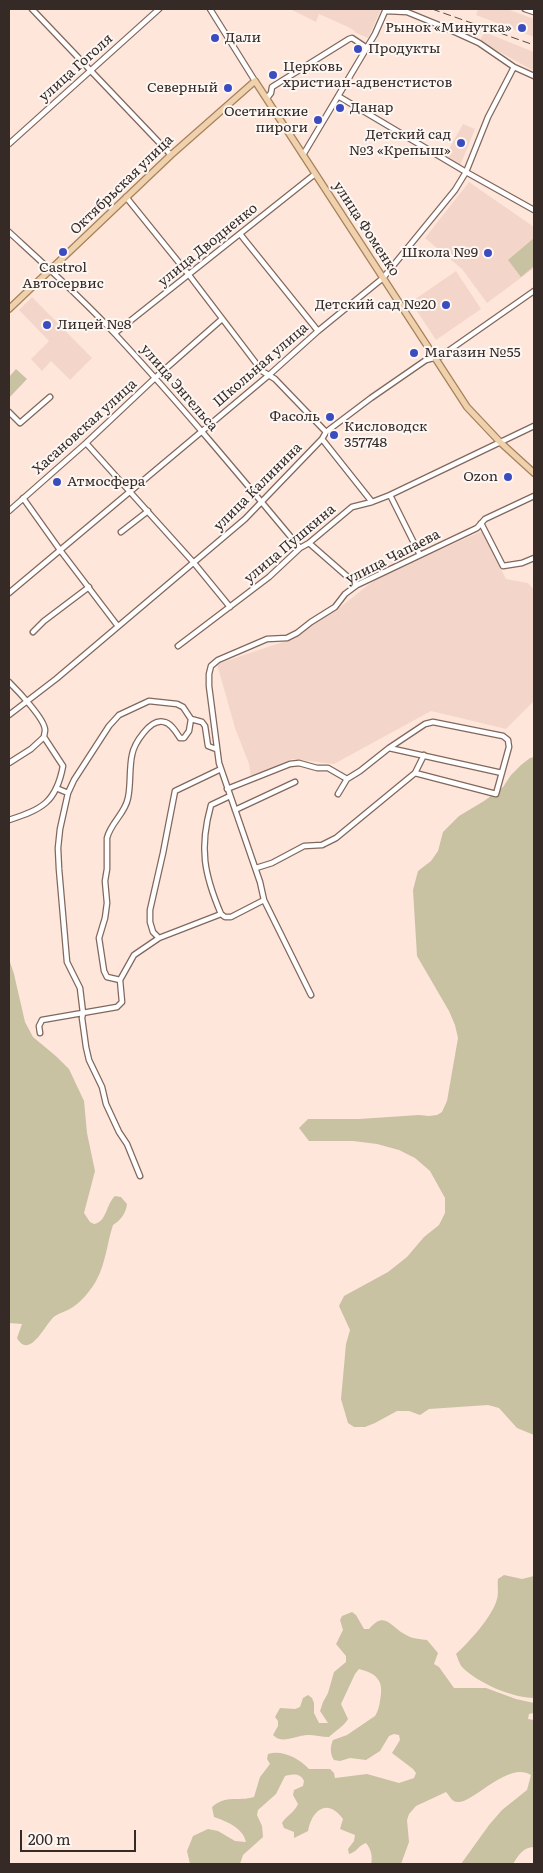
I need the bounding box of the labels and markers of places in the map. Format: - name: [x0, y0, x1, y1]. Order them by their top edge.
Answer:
- place label: Рынок «Минутка»: [385, 20, 512, 36]
- marker: Рынок «Минутка»: [516, 22, 528, 34]
- place label: Дали: [225, 30, 261, 46]
- marker: Дали: [209, 32, 221, 44]
- place label: Продукты: [368, 41, 441, 57]
- marker: Продукты: [352, 43, 364, 55]
- place label: Церковь христиан-адвенстистов: [283, 59, 452, 92]
- marker: Церковь христиан-адвенстистов: [267, 69, 279, 81]
- place label: Северный: [147, 80, 218, 96]
- marker: Северный: [222, 82, 234, 94]
- place label: Данар: [350, 100, 393, 116]
- marker: Данар: [334, 102, 346, 114]
- place label: Осетинские пироги: [224, 104, 308, 136]
- marker: Осетинские пироги: [312, 114, 324, 126]
- place label: Детский сад №3 «Крепыш»: [349, 127, 451, 160]
- marker: Детский сад №3 «Крепыш»: [455, 137, 467, 149]
- place label: Школа №9: [402, 245, 478, 261]
- marker: Castrol Автосервис: [57, 246, 69, 258]
- marker: Школа №9: [482, 247, 494, 259]
- place label: Castrol Автосервис: [22, 260, 104, 292]
- place label: Детский сад №20: [315, 297, 436, 313]
- marker: Детский сад №20: [440, 299, 452, 311]
- place label: Лицей №8: [57, 317, 132, 333]
- marker: Лицей №8: [41, 319, 53, 331]
- place label: Магазин №55: [424, 345, 521, 361]
- marker: Магазин №55: [408, 347, 420, 359]
- place label: Фасоль: [270, 409, 320, 425]
- marker: Фасоль: [324, 411, 336, 423]
- place label: Кисловодск 357748: [344, 419, 427, 452]
- marker: Кисловодск 357748: [328, 429, 340, 441]
- place label: Ozon: [463, 469, 498, 485]
- marker: Ozon: [502, 471, 514, 483]
- place label: Атмосфера: [67, 474, 145, 490]
- marker: Атмосфера: [51, 476, 63, 488]

